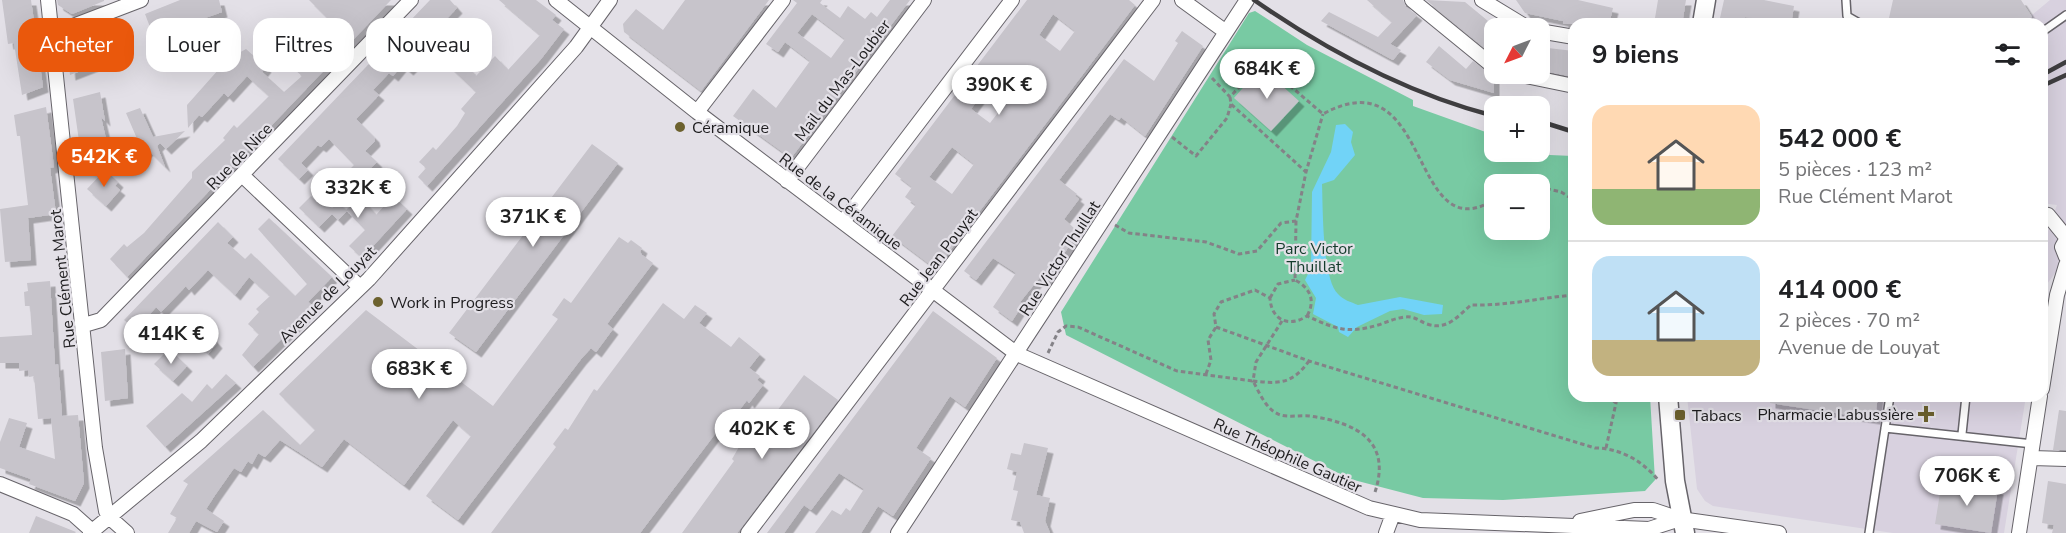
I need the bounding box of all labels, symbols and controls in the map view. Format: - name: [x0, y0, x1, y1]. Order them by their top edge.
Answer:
- street label: Mail du Mas-Loubier: [790, 15, 896, 146]
- chip: Acheter: [18, 18, 134, 72]
- chip: Louer: [146, 18, 241, 72]
- chip: Filtres: [253, 18, 354, 72]
- chip: Nouveau: [366, 18, 492, 72]
- north arrow: [1484, 18, 1550, 84]
- map controls: [1484, 18, 1550, 240]
- text: 9 biens: [1592, 37, 1679, 72]
- icon: filters: [1991, 38, 2024, 71]
- pin: 684K €: [1218, 49, 1316, 100]
- text: 684K €: [1234, 55, 1300, 82]
- pin: 390K €: [950, 65, 1048, 116]
- text: 390K €: [966, 71, 1032, 98]
- button: +: [1484, 96, 1550, 162]
- place label: Céramique: [692, 117, 769, 139]
- street label: Rue de Nice: [202, 118, 277, 195]
- marker: Céramique: [673, 120, 687, 134]
- text: 542 000 €: [1778, 121, 1901, 156]
- icon: home: [1640, 129, 1712, 201]
- pin: 542K €: [55, 137, 153, 188]
- text: 542K €: [71, 143, 137, 170]
- street label: Rue de la Céramique: [774, 148, 906, 255]
- text: 5 pièces · 123 m²: [1778, 156, 1932, 183]
- pin: 332K €: [309, 168, 407, 219]
- text: 332K €: [325, 174, 391, 201]
- button: −: [1484, 174, 1550, 240]
- text: Rue Clément Marot: [1778, 183, 1952, 210]
- street label: Rue Victor Thuillat: [1014, 196, 1106, 321]
- pin: 371K €: [484, 197, 582, 248]
- text: 371K €: [500, 203, 566, 230]
- street label: Rue Jean Pouyat: [895, 204, 983, 311]
- street label: Rue Clément Marot: [45, 208, 81, 349]
- park label: Parc Victor Thuillat: [1275, 238, 1353, 278]
- street label: Avenue de Louyat: [274, 241, 381, 348]
- text: 414 000 €: [1778, 272, 1901, 307]
- icon: home: [1640, 280, 1712, 352]
- place label: Work in Progress: [390, 292, 514, 314]
- marker: Work in Progress: [371, 295, 385, 309]
- text: 2 pièces · 70 m²: [1778, 307, 1920, 334]
- pin: 414K €: [122, 314, 220, 365]
- text: 414K €: [138, 320, 204, 347]
- text: Avenue de Louyat: [1778, 334, 1939, 361]
- pin: 683K €: [370, 349, 468, 400]
- text: 683K €: [386, 355, 452, 382]
- place label: Pharmacie Labussière: [1757, 404, 1914, 426]
- place label: Tabacs: [1692, 405, 1742, 427]
- marker: Pharmacie Labussière: [1919, 407, 1933, 421]
- marker: Tabacs: [1673, 408, 1687, 422]
- pin: 402K €: [713, 409, 811, 460]
- street label: Rue Théophile Gautier: [1210, 413, 1366, 499]
- text: 402K €: [729, 415, 795, 442]
- pin: 706K €: [1918, 456, 2016, 507]
- text: 706K €: [1934, 462, 2000, 489]

